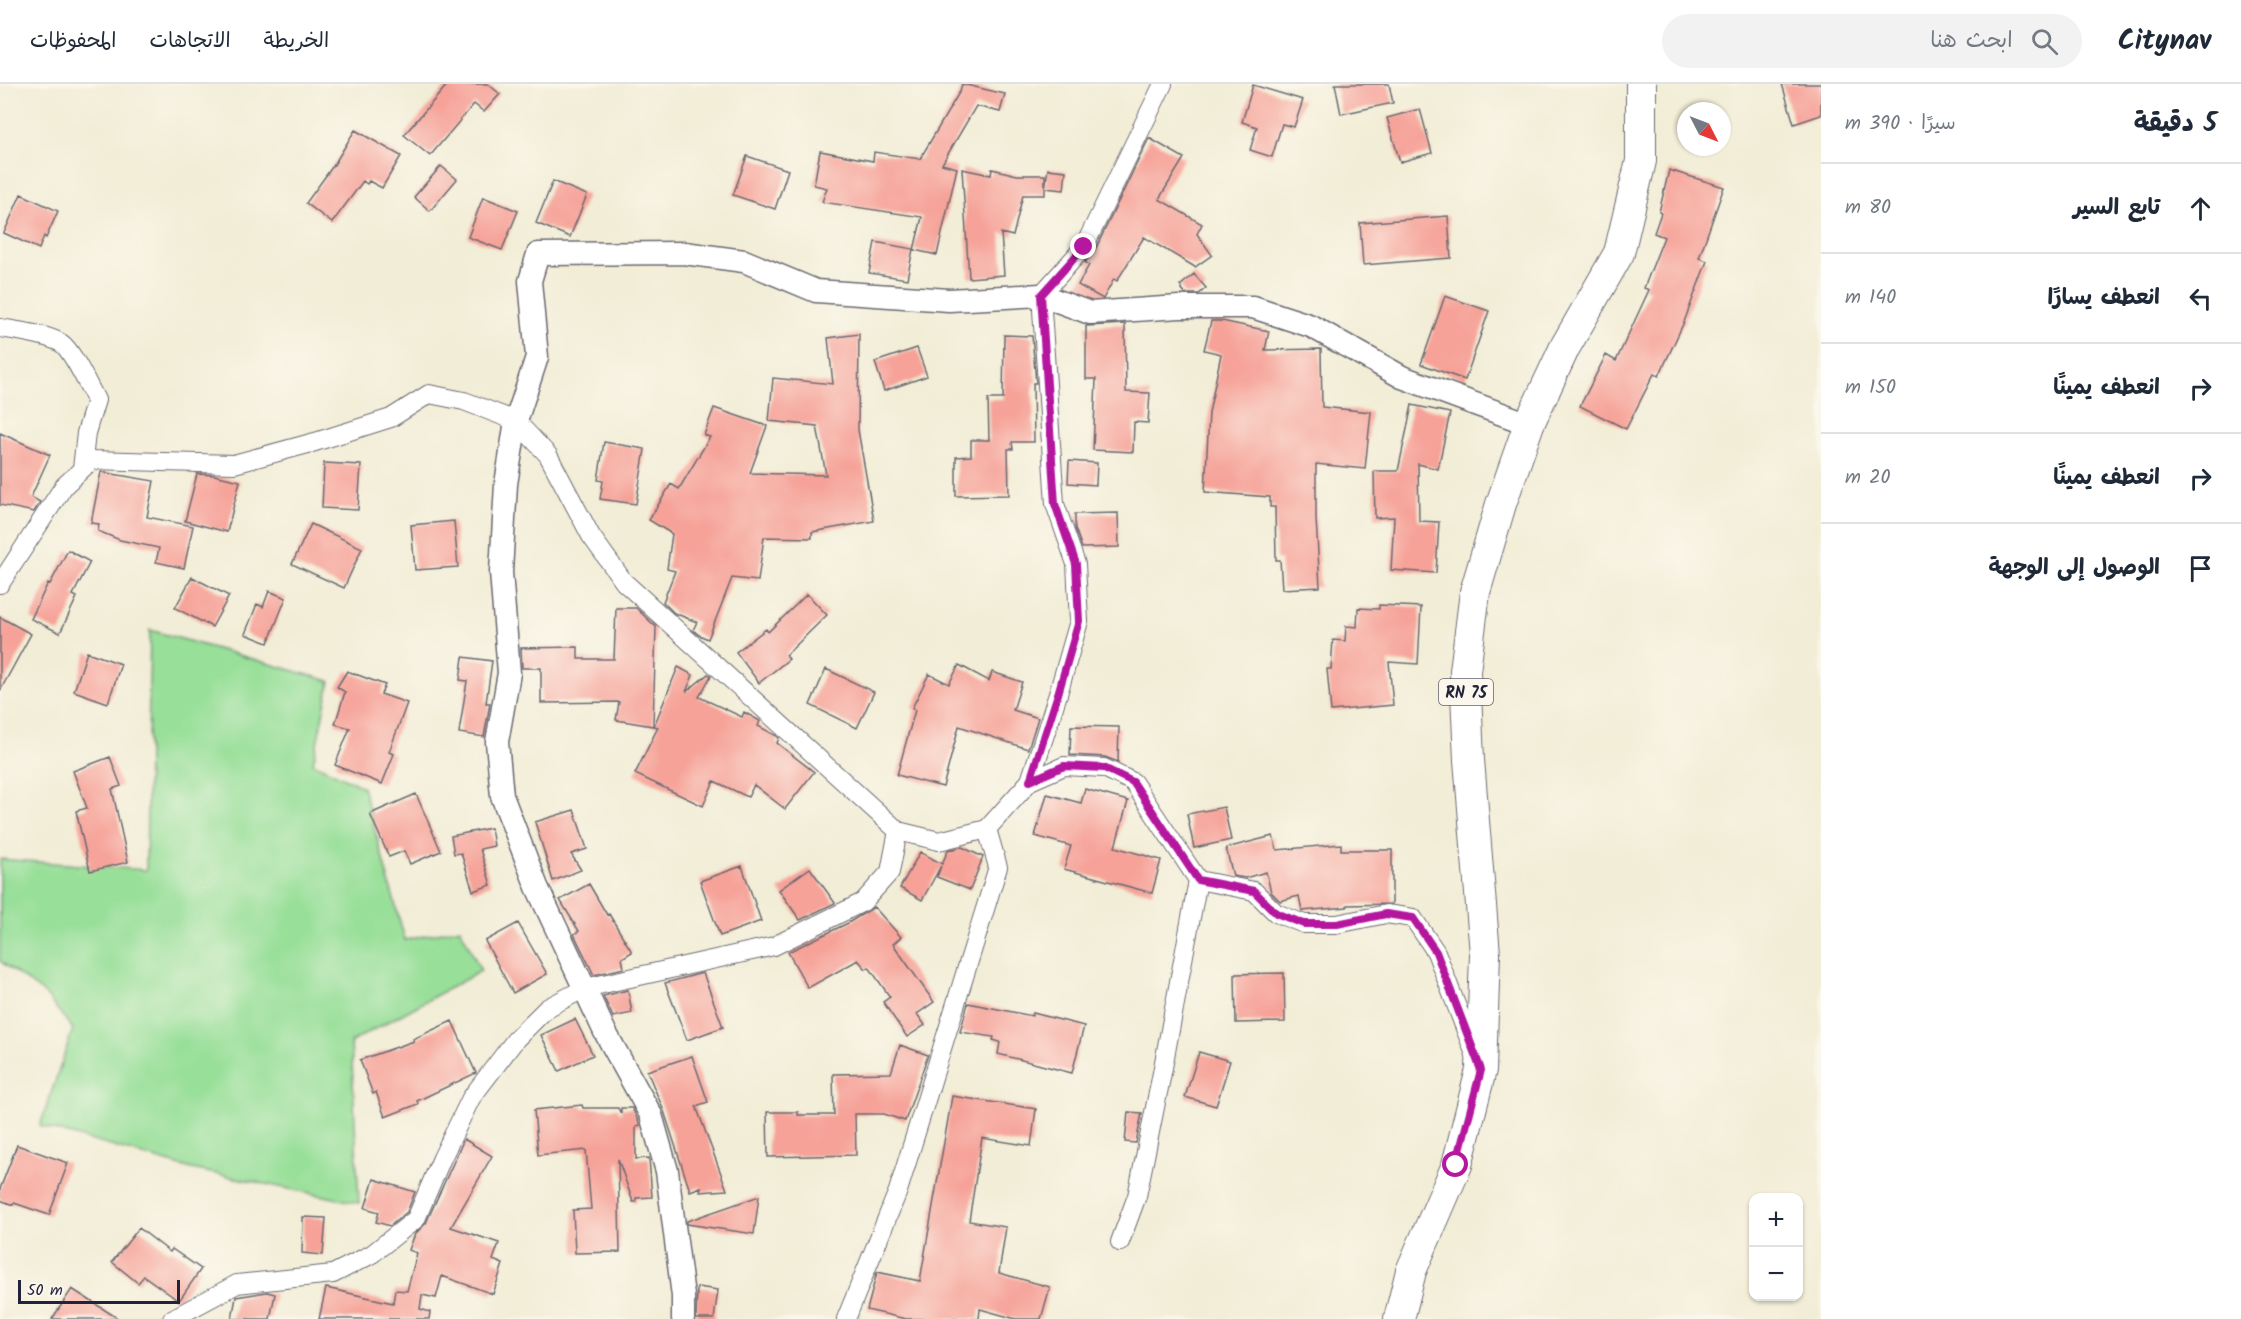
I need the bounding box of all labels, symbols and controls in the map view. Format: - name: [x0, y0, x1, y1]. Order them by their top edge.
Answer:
- search box: [1662, 14, 2082, 68]
- text: Citynav: [2118, 19, 2211, 64]
- text: ابحث هنا: [1930, 24, 2013, 59]
- text: المحفوظات: [30, 25, 116, 58]
- text: الاتجاهات: [149, 25, 231, 58]
- text: الخريطة: [264, 25, 329, 58]
- icon: search: [2028, 25, 2061, 58]
- north arrow: [1677, 102, 1731, 156]
- text: 5 دقيقة: [2134, 103, 2217, 145]
- text: سيرًا · 390 m: [1845, 108, 1956, 140]
- text: تابع السير: [2073, 191, 2160, 226]
- text: 80 m: [1845, 192, 1891, 224]
- icon: ahead: [2184, 192, 2217, 225]
- route end: [1070, 233, 1096, 259]
- text: انعطف يسارًا: [2048, 281, 2160, 316]
- text: 140 m: [1845, 282, 1896, 314]
- icon: left: [2184, 282, 2217, 315]
- text: انعطف يمينًا: [2053, 371, 2160, 406]
- text: 150 m: [1845, 372, 1896, 404]
- icon: right: [2184, 372, 2217, 405]
- text: انعطف يمينًا: [2053, 461, 2160, 496]
- text: 20 m: [1845, 462, 1891, 494]
- icon: right: [2184, 462, 2217, 495]
- text: الوصول إلى الوجهة: [1988, 551, 2160, 586]
- icon: arrive: [2184, 552, 2217, 585]
- road number: RN 75: [1439, 679, 1493, 705]
- route start: [1442, 1151, 1468, 1177]
- map controls: [1749, 1193, 1803, 1301]
- button: +: [1749, 1193, 1803, 1247]
- button: −: [1749, 1247, 1803, 1301]
- scale bar: [18, 1277, 180, 1304]
- text: 50 m: [27, 1278, 63, 1303]

